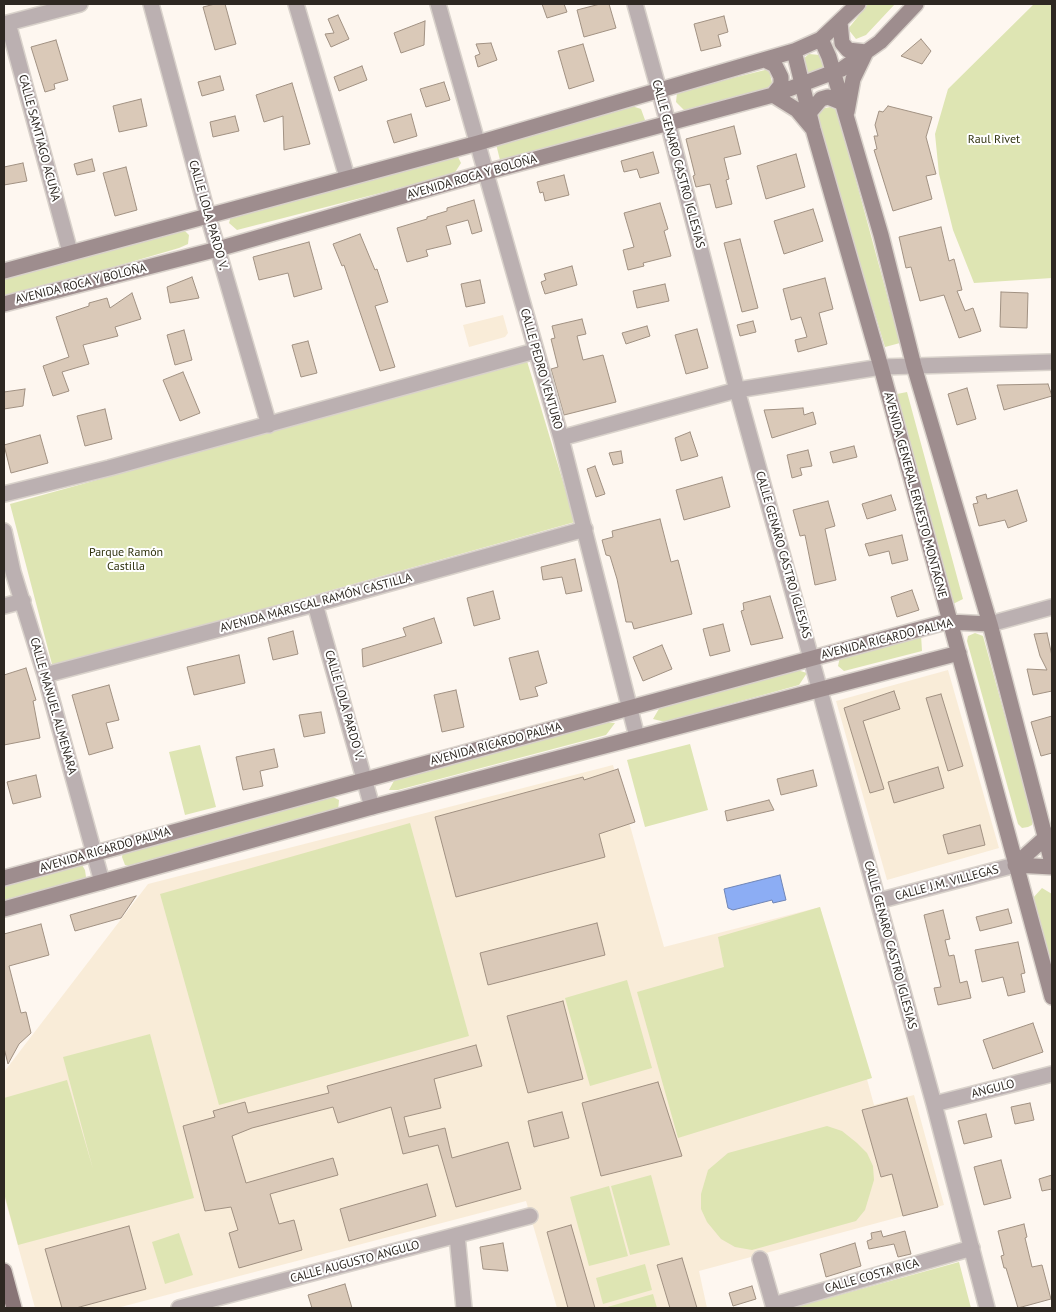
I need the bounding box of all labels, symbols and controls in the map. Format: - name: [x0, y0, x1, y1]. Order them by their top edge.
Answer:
- street label: CALLE SAMTIAGO ACUÑA: [15, 73, 63, 203]
- street label: CALLE GENARO CASTRO IGLESIAS: [649, 78, 707, 250]
- park label: Raul Rivet: [968, 133, 1020, 147]
- street label: AVENIDA ROCA Y BOLOÑA: [405, 152, 539, 202]
- street label: CALLE LOLA PARDO V.: [185, 159, 231, 271]
- street label: AVENIDA ROCA Y BOLOÑA: [14, 261, 148, 307]
- street label: CALLE PEDRO VENTURO: [517, 307, 565, 431]
- street label: AVENIDA GENERAL ERNESTO MONTAGNE: [881, 390, 949, 600]
- street label: CALLE GENARO CASTRO IGLESIAS: [752, 469, 814, 641]
- park label: Parque Ramón Castilla: [89, 546, 163, 574]
- street label: AVENIDA MARISCAL RAMÓN CASTILLA: [219, 570, 413, 636]
- street label: AVENIDA RICARDO PALMA: [820, 616, 954, 662]
- street label: CALLE MANUEL ALMENARA: [27, 636, 79, 776]
- street label: CALLE LOLA PARDO V.: [321, 649, 367, 761]
- street label: AVENIDA RICARDO PALMA: [429, 720, 563, 768]
- street label: AVENIDA RICARDO PALMA: [38, 824, 172, 876]
- street label: CALLE GENARO CASTRO IGLESIAS: [861, 859, 919, 1031]
- street label: CALLE J.M. VILLEGAS: [894, 862, 1000, 904]
- street label: ANGULO: [970, 1077, 1016, 1101]
- street label: CALLE AUGUSTO ANGULO: [289, 1238, 421, 1286]
- street label: CALLE COSTA RICA: [823, 1256, 921, 1296]

